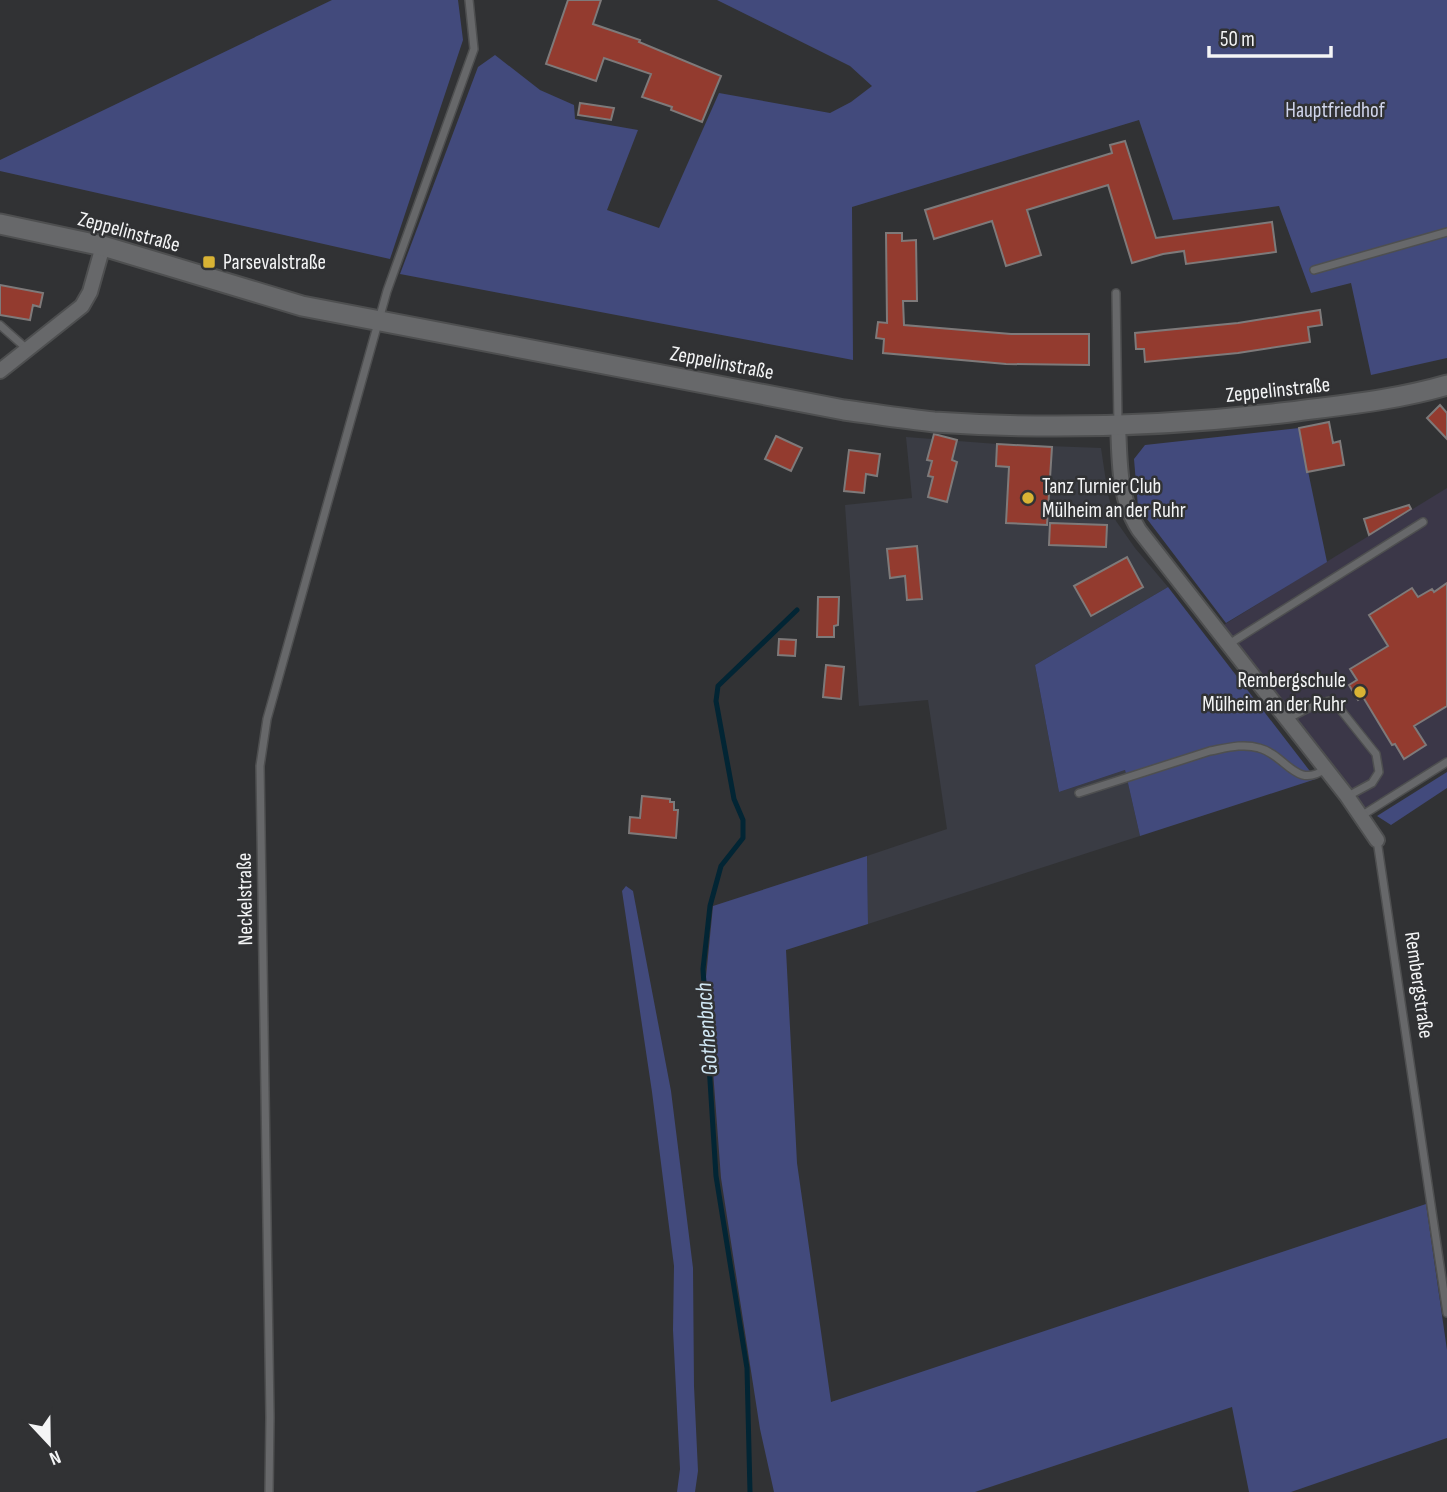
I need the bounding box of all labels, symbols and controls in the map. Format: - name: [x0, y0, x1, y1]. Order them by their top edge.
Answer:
- scale bar: [1209, 14, 1332, 58]
- text: 50 m: [1220, 27, 1255, 52]
- park label: Hauptfriedhof: [1285, 98, 1386, 123]
- street label: Zeppelinstraße: [75, 206, 183, 258]
- place label: Parsevalstraße: [223, 250, 326, 275]
- marker: Parsevalstraße: [201, 254, 217, 270]
- street label: Zeppelinstraße: [668, 341, 776, 385]
- street label: Zeppelinstraße: [1225, 372, 1331, 408]
- place label: Tanz Turnier Club Mülheim an der Ruhr: [1042, 474, 1186, 523]
- marker: Tanz Turnier Club Mülheim an der Ruhr: [1020, 490, 1036, 506]
- place label: Rembergschule Mülheim an der Ruhr: [1202, 668, 1346, 717]
- marker: Rembergschule Mülheim an der Ruhr: [1352, 684, 1368, 700]
- street label: Neckelstraße: [232, 852, 258, 946]
- street label: Rembergstraße: [1399, 930, 1439, 1040]
- water label: Gothenbach: [690, 981, 724, 1076]
- north arrow: [14, 1408, 84, 1478]
- text: N: [46, 1445, 64, 1470]

